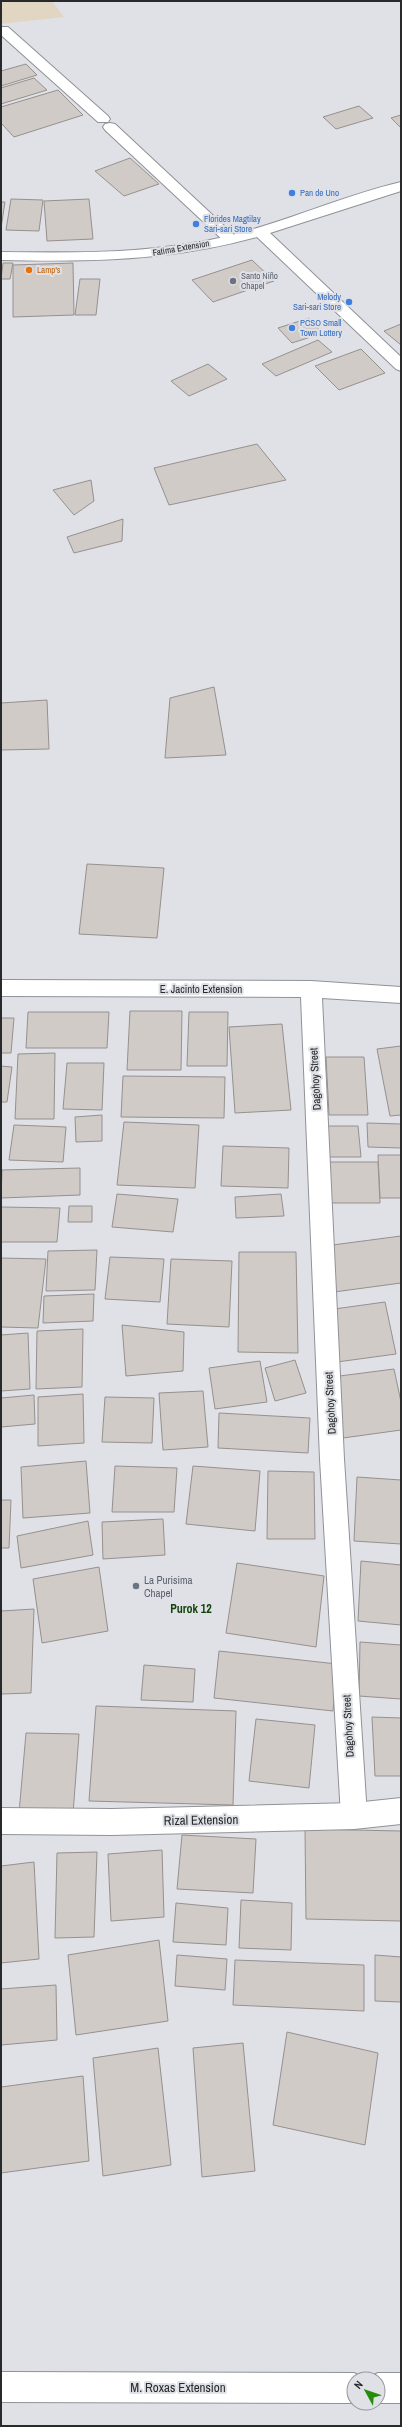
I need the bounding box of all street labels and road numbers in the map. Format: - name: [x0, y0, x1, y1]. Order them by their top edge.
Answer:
- street label: Fatima Extension: [152, 237, 210, 259]
- street label: E. Jacinto Extension: [160, 982, 242, 996]
- street label: Dagohoy Street: [306, 1047, 324, 1111]
- street label: Dagohoy Street: [321, 1371, 339, 1435]
- street label: Dagohoy Street: [339, 1694, 357, 1758]
- street label: Rizal Extension: [164, 1811, 239, 1829]
- street label: M. Roxas Extension: [130, 2379, 226, 2396]

